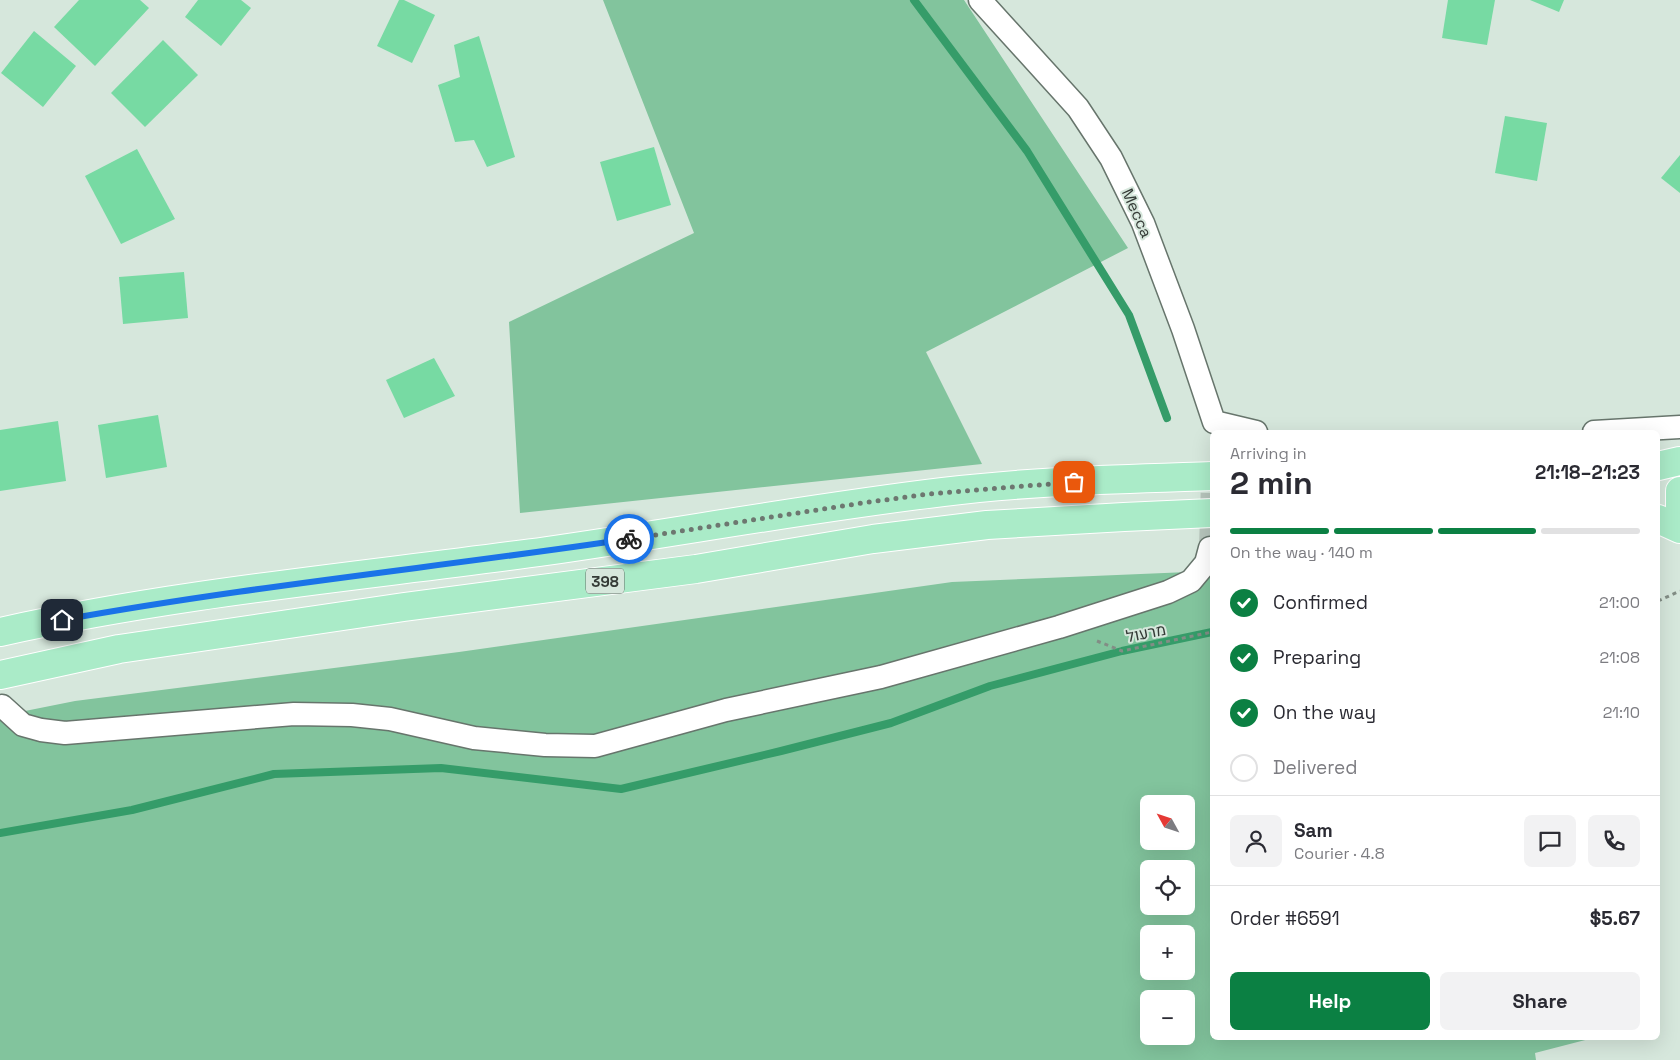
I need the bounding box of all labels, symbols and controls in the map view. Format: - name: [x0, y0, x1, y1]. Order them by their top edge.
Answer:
- street label: Mecca: [1117, 185, 1157, 241]
- text: Arriving in: [1230, 443, 1307, 464]
- text: 21:18–21:23: [1535, 460, 1640, 485]
- pin: [1053, 461, 1095, 503]
- text: 2 min: [1230, 463, 1313, 503]
- icon: bag: [1060, 468, 1088, 496]
- courier: [604, 514, 654, 564]
- icon: bike: [615, 525, 643, 553]
- text: On the way · 140 m: [1230, 542, 1373, 563]
- road number: 398: [586, 568, 624, 594]
- icon: check: [1230, 589, 1258, 617]
- text: Confirmed: [1273, 590, 1368, 615]
- text: 21:00: [1599, 592, 1640, 613]
- pin: [41, 599, 83, 641]
- icon: home: [48, 606, 76, 634]
- street label: מרעול: [1124, 619, 1168, 647]
- icon: check: [1230, 644, 1258, 672]
- text: Preparing: [1273, 645, 1361, 670]
- text: 21:08: [1599, 647, 1640, 668]
- icon: check: [1230, 699, 1258, 727]
- text: On the way: [1273, 700, 1376, 725]
- text: 21:10: [1603, 702, 1640, 723]
- text: Delivered: [1273, 755, 1358, 780]
- north arrow: [1140, 795, 1195, 850]
- map controls: [1140, 795, 1195, 1045]
- button: person: [1230, 815, 1282, 867]
- button: chat: [1524, 815, 1576, 867]
- button: phone: [1588, 815, 1640, 867]
- text: Sam: [1294, 818, 1333, 843]
- text: Courier · 4.8: [1294, 843, 1385, 864]
- button: locate: [1140, 860, 1195, 915]
- text: Order #6591: [1230, 906, 1340, 931]
- text: $5.67: [1590, 906, 1640, 931]
- button: +: [1140, 925, 1195, 980]
- button: Help: [1230, 972, 1430, 1030]
- button: Share: [1440, 972, 1640, 1030]
- button: −: [1140, 990, 1195, 1045]

